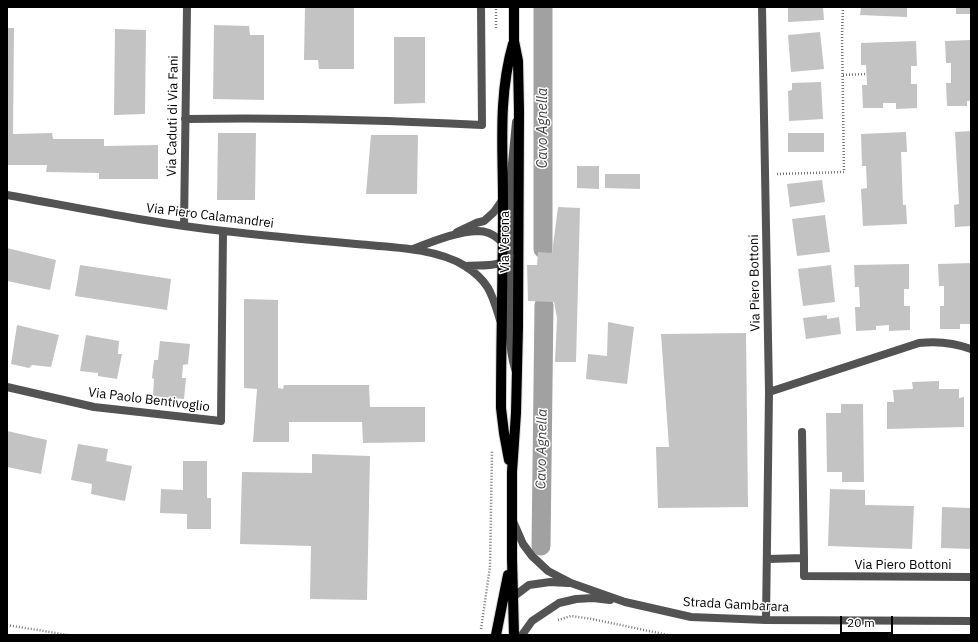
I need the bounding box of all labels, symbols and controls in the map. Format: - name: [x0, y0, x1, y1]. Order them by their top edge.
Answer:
- street label: Via Caduti di Via Fani: [164, 55, 182, 177]
- water label: Cavo Agnella: [535, 88, 551, 168]
- street label: Via Piero Calamandrei: [145, 200, 275, 232]
- street label: Via Verona: [497, 211, 513, 273]
- street label: Via Piero Bottoni: [746, 234, 764, 332]
- street label: Via Paolo Bentivoglio: [87, 385, 211, 415]
- water label: Cavo Agnella: [533, 409, 551, 489]
- street label: Via Piero Bottoni: [854, 557, 952, 573]
- street label: Strada Gambarara: [682, 594, 790, 616]
- scale bar: [842, 608, 895, 634]
- text: 20 m: [847, 615, 875, 630]

